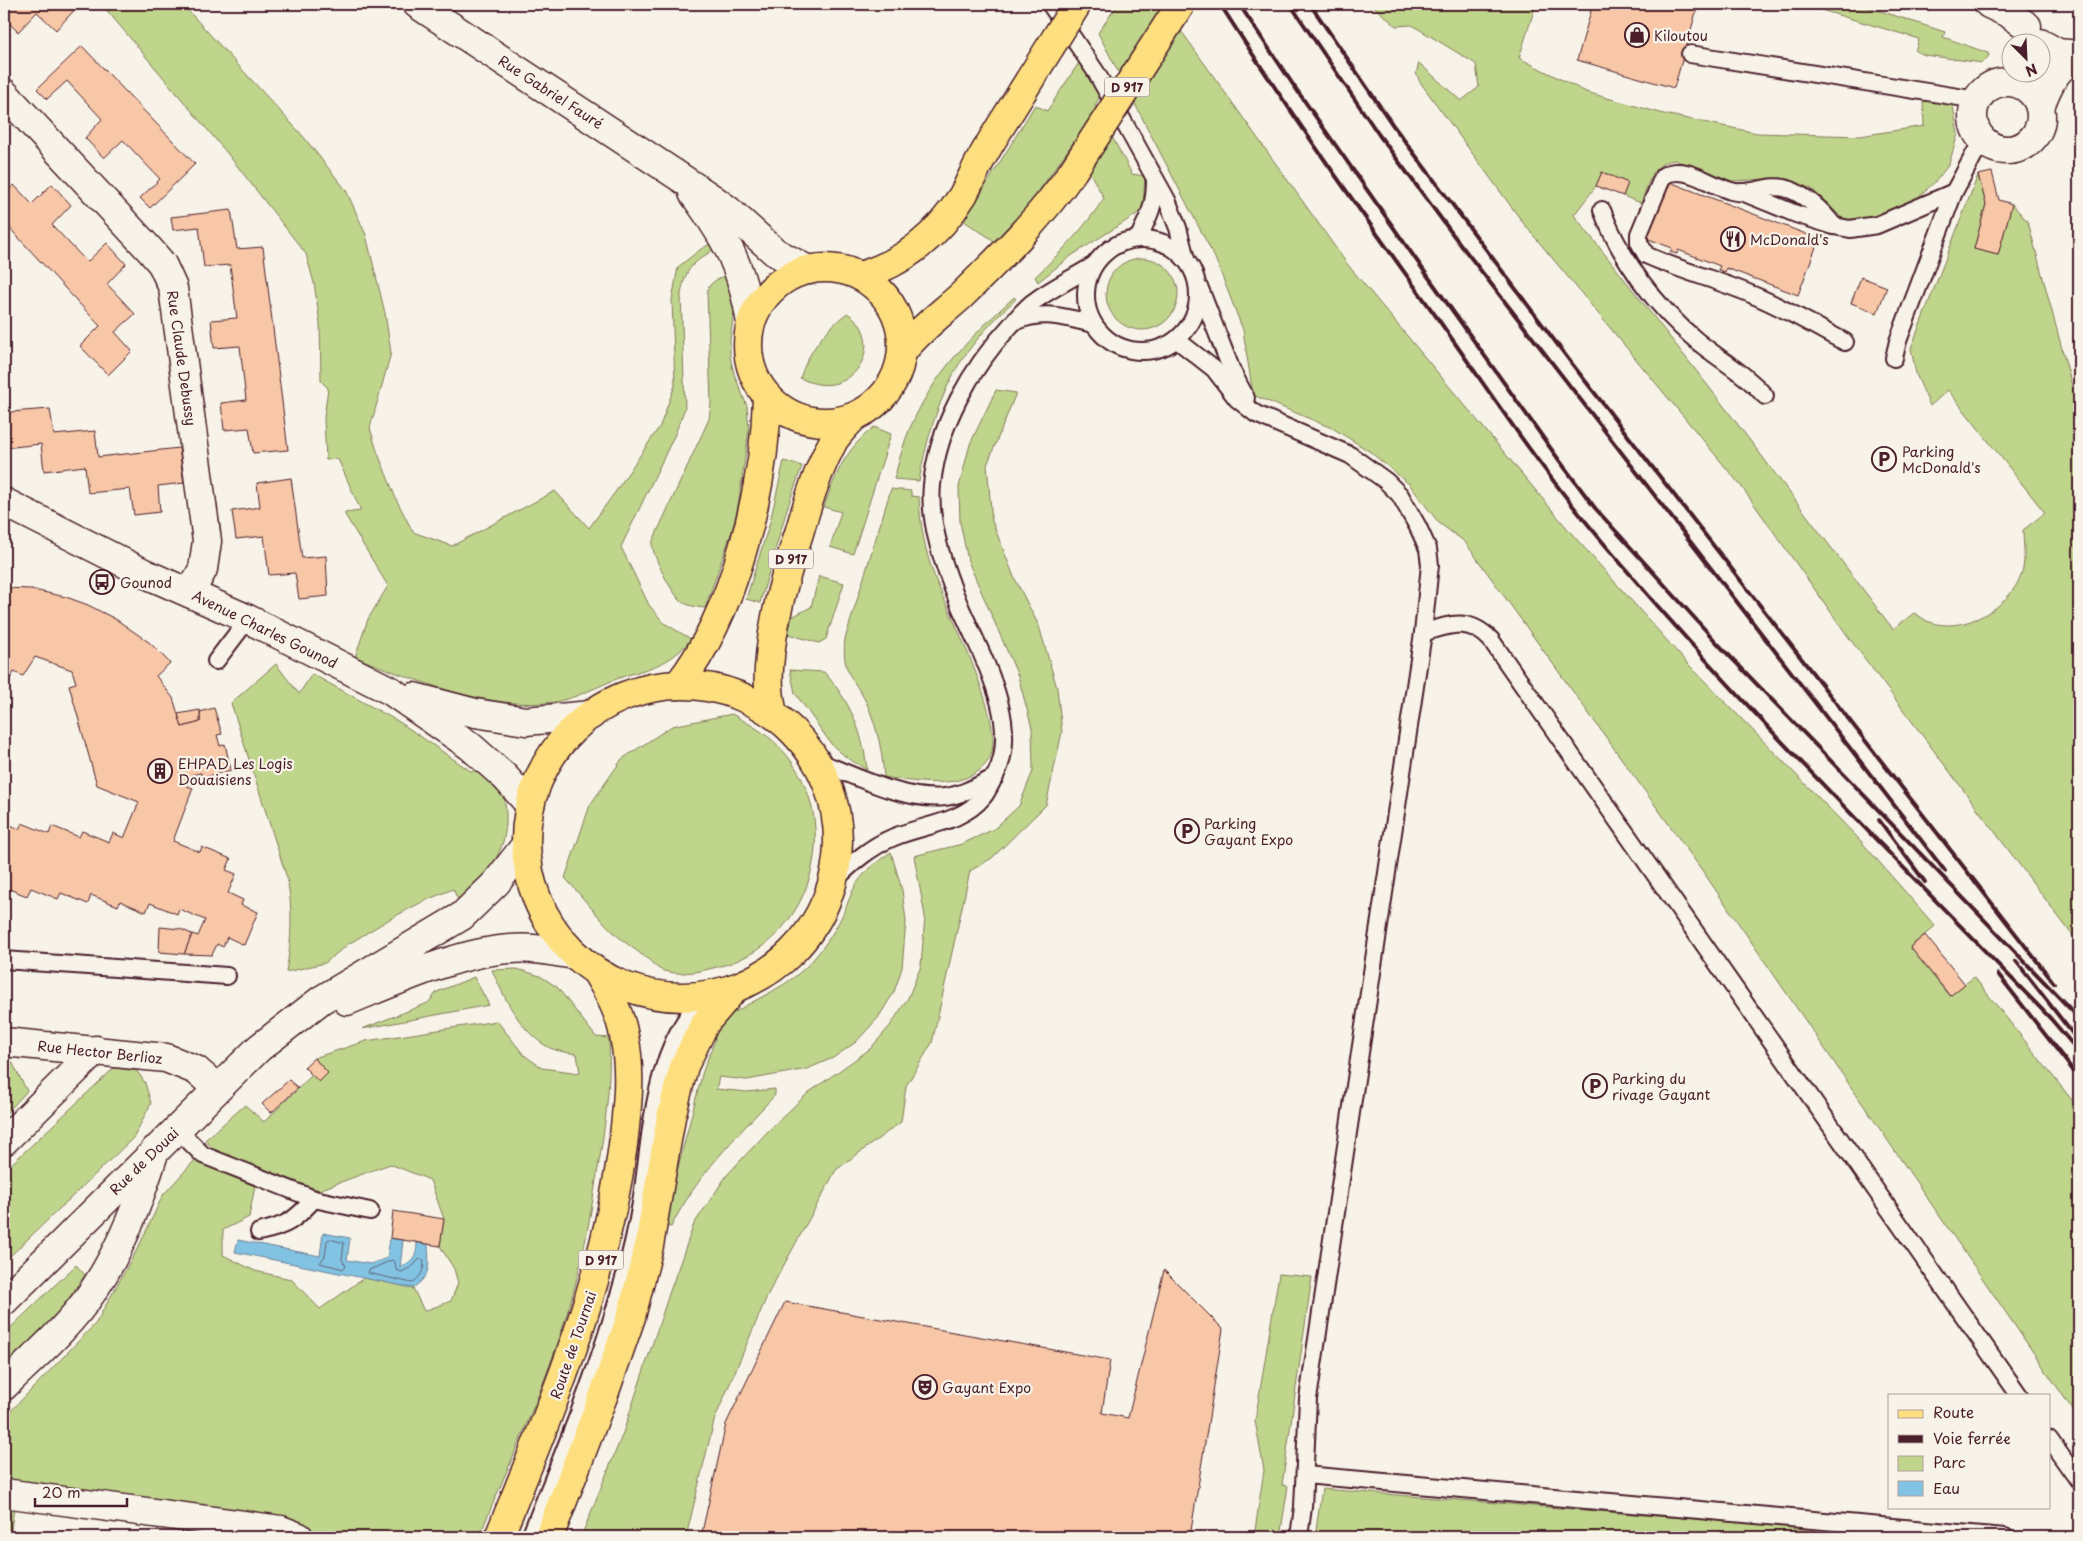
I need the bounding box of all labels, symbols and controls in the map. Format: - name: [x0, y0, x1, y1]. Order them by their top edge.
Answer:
- shop icon: Kiloutou: [1624, 22, 1650, 48]
- place label: Kiloutou: [1654, 25, 1708, 46]
- north arrow: [2000, 32, 2050, 82]
- street label: Rue Gabriel Fauré: [494, 50, 608, 134]
- text: N: [2022, 58, 2041, 82]
- road number: D 917: [1104, 77, 1150, 96]
- restaurant icon: McDonald's: [1720, 226, 1746, 252]
- place label: McDonald's: [1750, 229, 1829, 250]
- street label: Rue Claude Debussy: [162, 289, 202, 427]
- place label: Parking McDonald's: [1902, 441, 1981, 478]
- parking icon: Parking McDonald's: [1871, 446, 1897, 472]
- road number: D 917: [768, 550, 814, 568]
- bus stop icon: Gounod: [89, 569, 115, 595]
- place label: Gounod: [120, 572, 172, 593]
- street label: Avenue Charles Gounod: [189, 585, 341, 673]
- place label: EHPAD Les Logis Douaisiens: [178, 753, 293, 790]
- building icon: EHPAD Les Logis Douaisiens: [147, 758, 173, 784]
- place label: Parking Gayant Expo: [1204, 813, 1293, 850]
- parking icon: Parking Gayant Expo: [1174, 818, 1200, 844]
- street label: Rue Hector Berlioz: [36, 1035, 164, 1069]
- place label: Parking du rivage Gayant: [1612, 1068, 1710, 1105]
- parking icon: Parking du rivage Gayant: [1582, 1073, 1608, 1099]
- street label: Rue de Douai: [105, 1122, 183, 1199]
- road number: D 917: [578, 1250, 624, 1270]
- street label: Route de Tournai: [545, 1288, 601, 1402]
- theatre icon: Gayant Expo: [912, 1374, 938, 1400]
- place label: Gayant Expo: [942, 1377, 1031, 1398]
- legend: [1888, 1394, 2050, 1508]
- text: Route: [1933, 1400, 1974, 1423]
- text: Voie ferrée: [1933, 1426, 2011, 1449]
- text: Parc: [1933, 1450, 1966, 1473]
- scale bar: [35, 1476, 128, 1508]
- text: Eau: [1933, 1476, 1960, 1499]
- text: 20 m: [42, 1480, 81, 1503]

